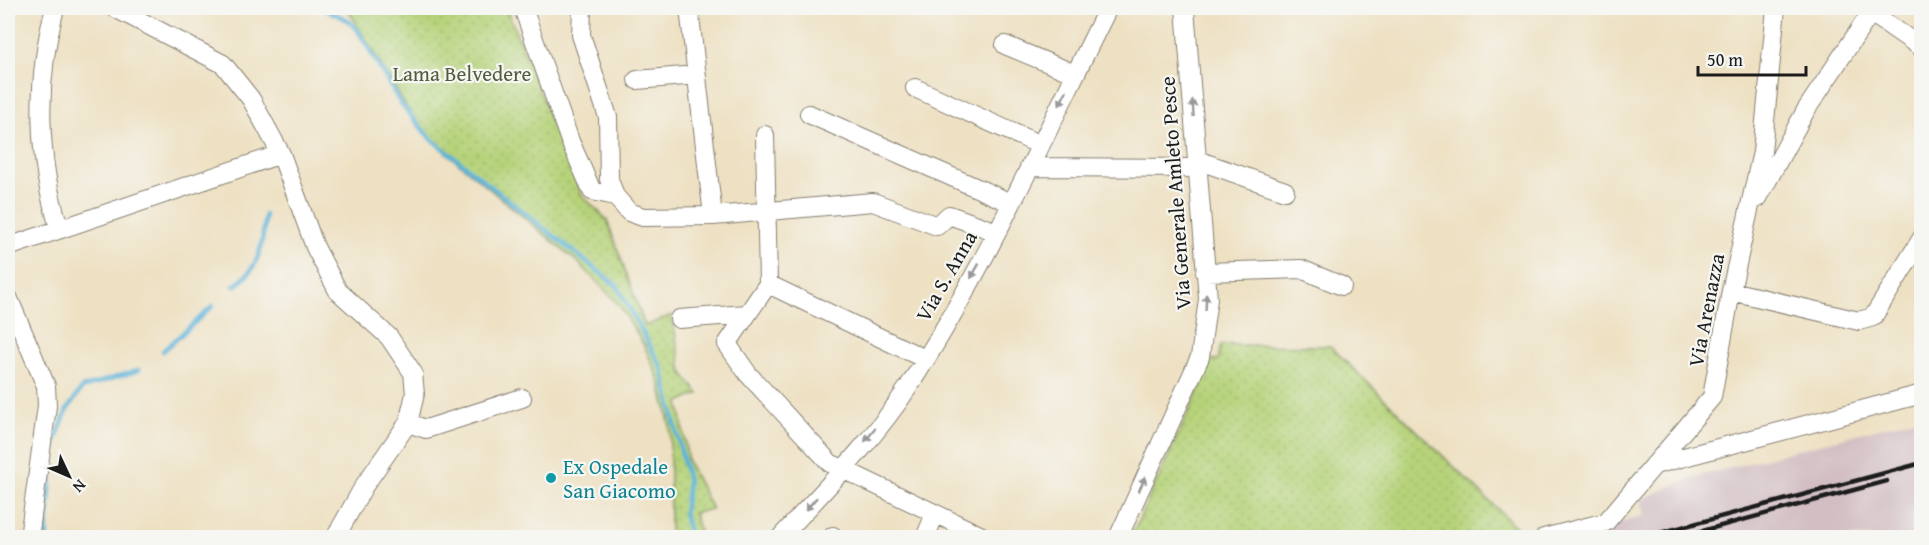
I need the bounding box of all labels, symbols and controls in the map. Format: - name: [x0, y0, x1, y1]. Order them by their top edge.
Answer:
- scale bar: [1698, 39, 1806, 77]
- text: 50 m: [1707, 46, 1743, 73]
- park label: Lama Belvedere: [393, 58, 531, 89]
- street label: Via Generale Amleto Pesce: [1151, 75, 1199, 311]
- one-way arrow: [1059, 89, 1068, 106]
- one-way arrow: [1188, 98, 1197, 117]
- street label: Via S. Anna: [907, 225, 985, 327]
- street label: Via Arenazza: [1680, 250, 1732, 369]
- one-way arrow: [970, 263, 980, 280]
- one-way arrow: [1202, 293, 1211, 312]
- one-way arrow: [863, 427, 876, 443]
- north arrow: [39, 446, 99, 506]
- place label: Ex Ospedale San Giacomo: [563, 451, 676, 506]
- marker: Ex Ospedale San Giacomo: [544, 471, 558, 485]
- text: N: [67, 474, 92, 499]
- one-way arrow: [1137, 475, 1147, 493]
- one-way arrow: [804, 496, 818, 511]

